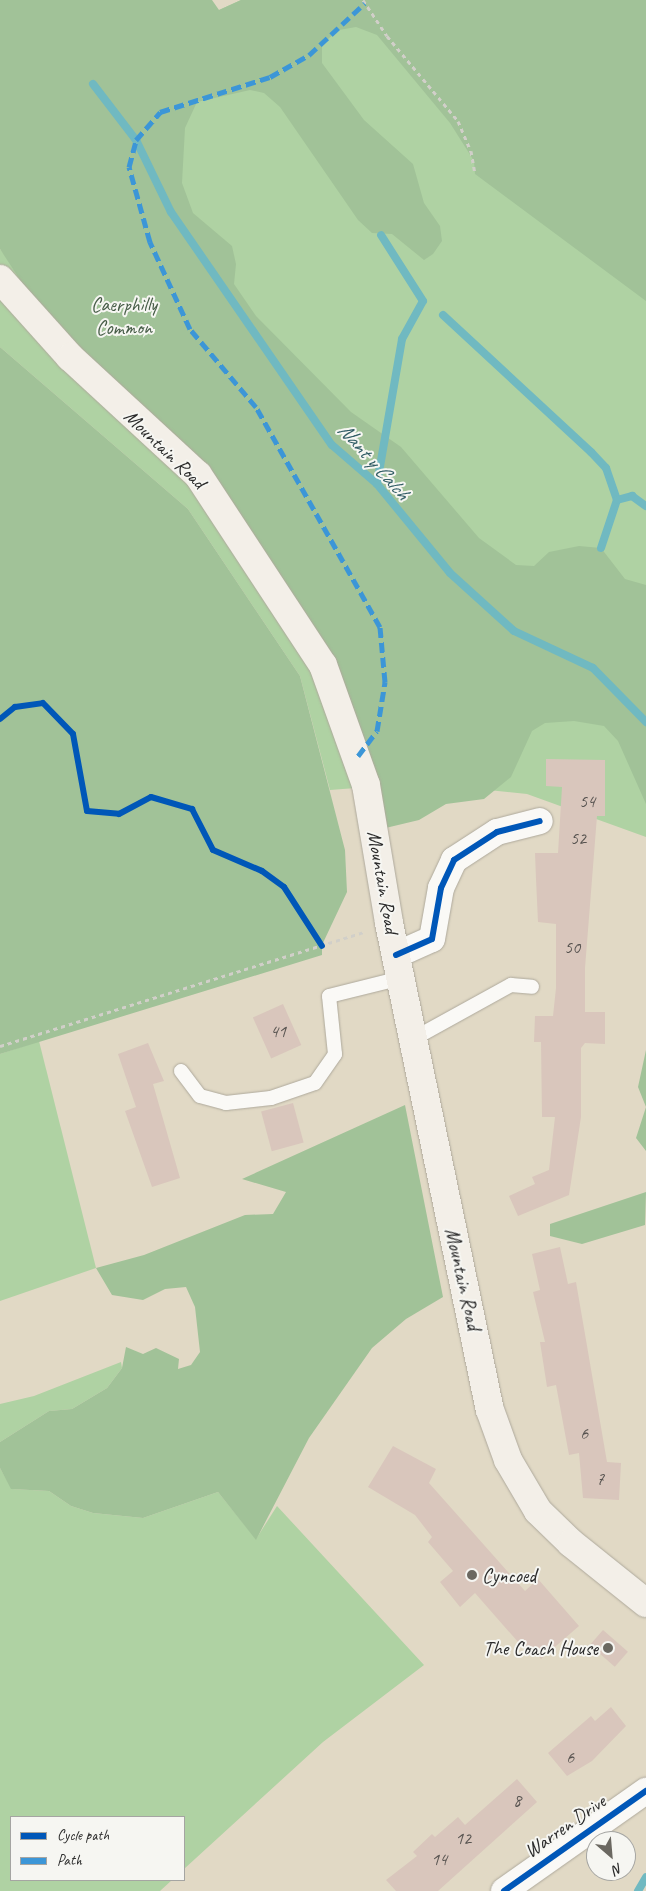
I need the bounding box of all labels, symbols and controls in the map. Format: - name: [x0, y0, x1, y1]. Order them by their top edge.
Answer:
- park label: Caerphilly Common: [91, 293, 157, 340]
- street label: Mountain Road: [119, 404, 211, 494]
- water label: Nant y Calch: [333, 417, 415, 505]
- house number: 54: [579, 790, 595, 812]
- house number: 52: [570, 827, 586, 849]
- street label: Mountain Road: [362, 829, 404, 935]
- house number: 50: [564, 936, 580, 958]
- house number: 41: [270, 1020, 286, 1042]
- street label: Mountain Road: [440, 1226, 486, 1332]
- house number: 6: [580, 1422, 588, 1444]
- house number: 7: [596, 1468, 604, 1490]
- place label: Cyncoed: [482, 1563, 536, 1587]
- marker: Cyncoed: [466, 1569, 478, 1581]
- place label: The Coach House: [483, 1636, 598, 1660]
- marker: The Coach House: [602, 1642, 614, 1654]
- house number: 6: [566, 1746, 574, 1768]
- house number: 8: [513, 1789, 521, 1811]
- street label: Warren Drive: [520, 1789, 610, 1863]
- legend: [10, 1816, 185, 1881]
- text: Cycle path: [57, 1826, 109, 1845]
- house number: 12: [455, 1827, 471, 1849]
- north arrow: [586, 1831, 636, 1881]
- house number: 14: [431, 1848, 447, 1870]
- text: Path: [57, 1851, 82, 1870]
- text: N: [610, 1859, 625, 1878]

